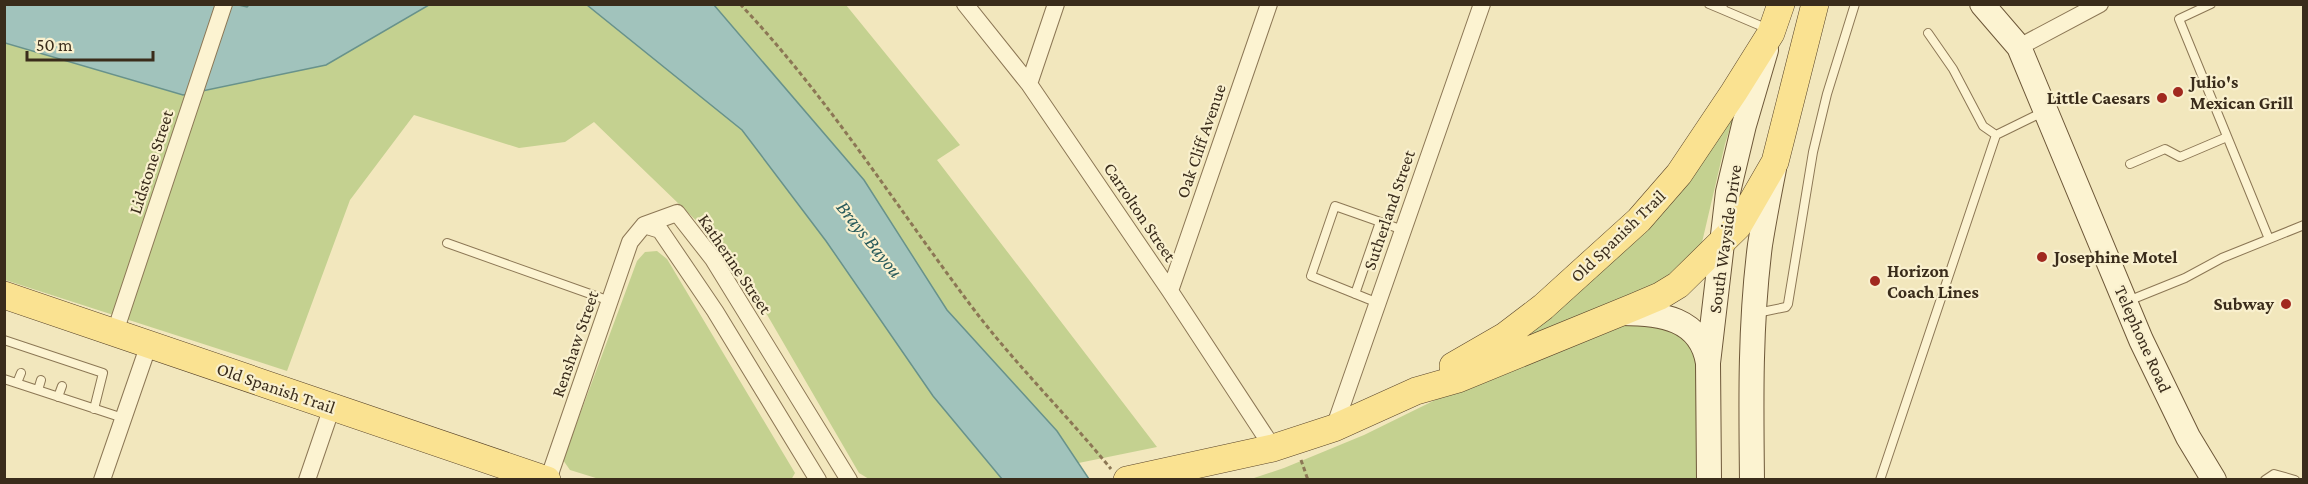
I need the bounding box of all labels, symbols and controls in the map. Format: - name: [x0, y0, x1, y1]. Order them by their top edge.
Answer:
- scale bar: [27, 24, 153, 62]
- text: 50 m: [36, 35, 73, 55]
- place label: Julio's Mexican Grill: [2188, 72, 2293, 113]
- street label: Oak Cliff Avenue: [1172, 81, 1230, 201]
- marker: Julio's Mexican Grill: [2171, 85, 2185, 99]
- place label: Little Caesars: [2047, 88, 2150, 108]
- marker: Little Caesars: [2155, 91, 2169, 105]
- street label: Lidstone Street: [125, 107, 178, 217]
- street label: Sutherland Street: [1359, 146, 1419, 273]
- street label: Carrolton Street: [1100, 159, 1181, 266]
- street label: South Wayside Drive: [1705, 163, 1745, 315]
- street label: Old Spanish Trail: [1566, 186, 1670, 286]
- water label: Brays Bayou: [832, 196, 908, 282]
- street label: Katherine Street: [694, 210, 776, 319]
- place label: Josephine Motel: [2052, 247, 2177, 267]
- marker: Josephine Motel: [2035, 250, 2049, 264]
- place label: Horizon Coach Lines: [1887, 261, 1979, 302]
- marker: Horizon Coach Lines: [1868, 274, 1882, 288]
- street label: Telephone Road: [2110, 282, 2176, 396]
- street label: Renshaw Street: [547, 287, 603, 400]
- place label: Subway: [2214, 294, 2274, 314]
- marker: Subway: [2279, 297, 2293, 311]
- street label: Old Spanish Trail: [214, 358, 338, 418]

